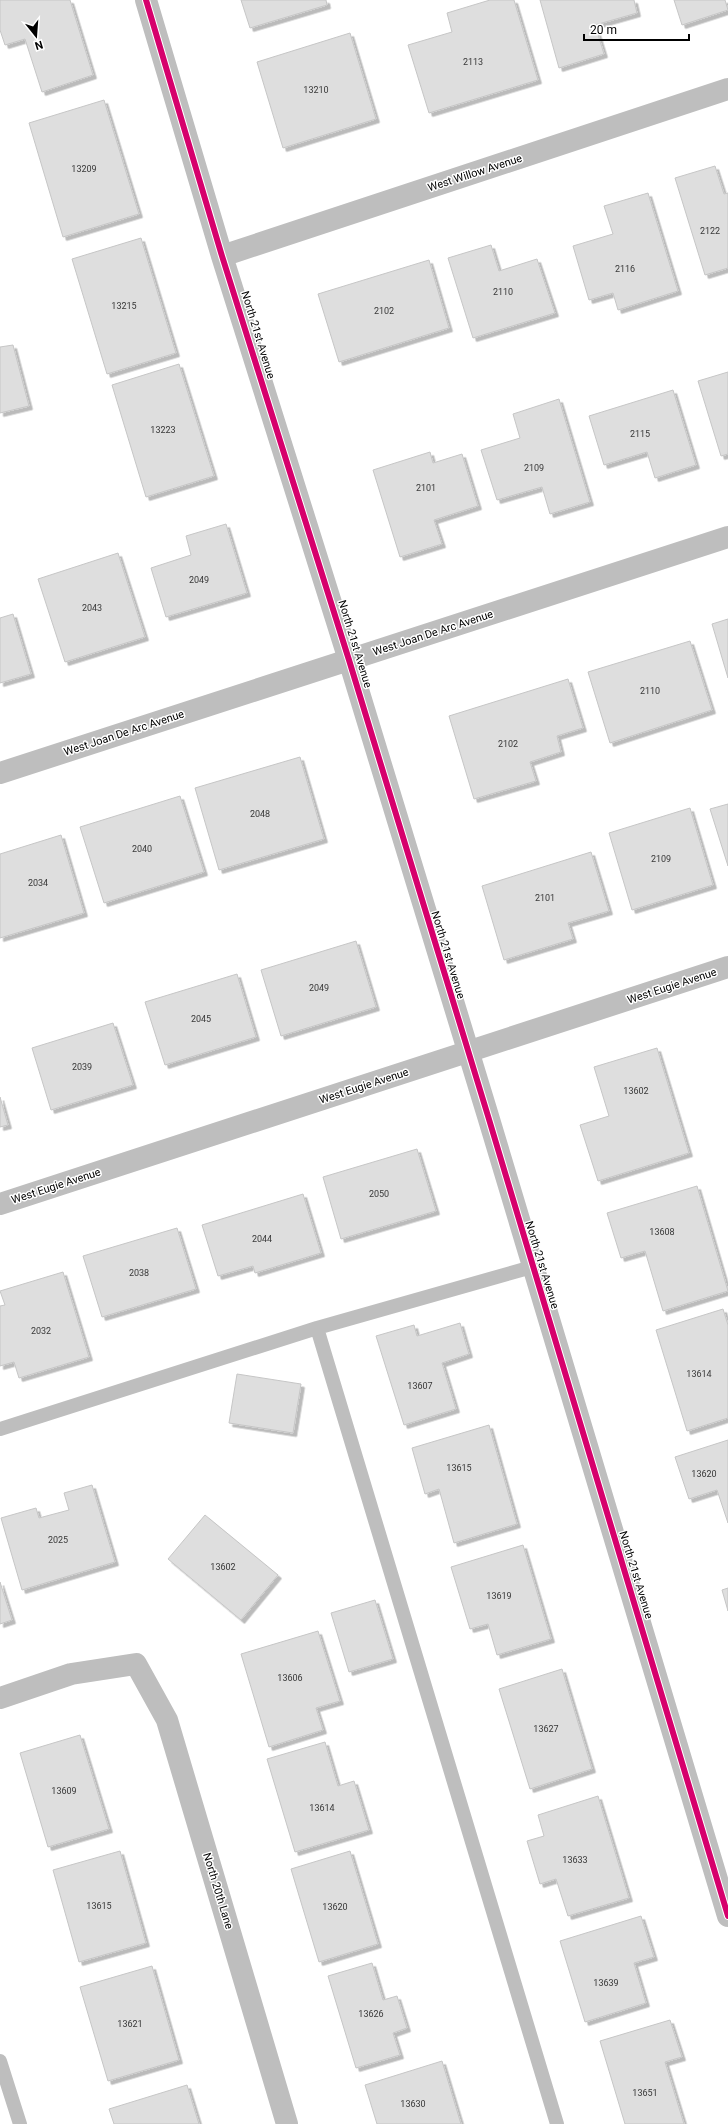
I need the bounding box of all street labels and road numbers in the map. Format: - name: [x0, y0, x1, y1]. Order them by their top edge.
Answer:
- street label: West Willow Avenue: [426, 152, 524, 194]
- street label: North 21st Avenue: [239, 290, 278, 380]
- street label: North 21st Avenue: [336, 599, 375, 689]
- street label: West Joan De Arc Avenue: [371, 607, 495, 659]
- street label: West Joan De Arc Avenue: [62, 707, 186, 759]
- street label: North 21st Avenue: [429, 910, 468, 1000]
- street label: West Eugie Avenue: [626, 965, 718, 1007]
- street label: West Eugie Avenue: [318, 1065, 410, 1107]
- street label: West Eugie Avenue: [10, 1165, 102, 1207]
- street label: North 21st Avenue: [523, 1220, 562, 1310]
- street label: North 21st Avenue: [617, 1530, 656, 1620]
- street label: North 20th Lane: [200, 1851, 236, 1931]

